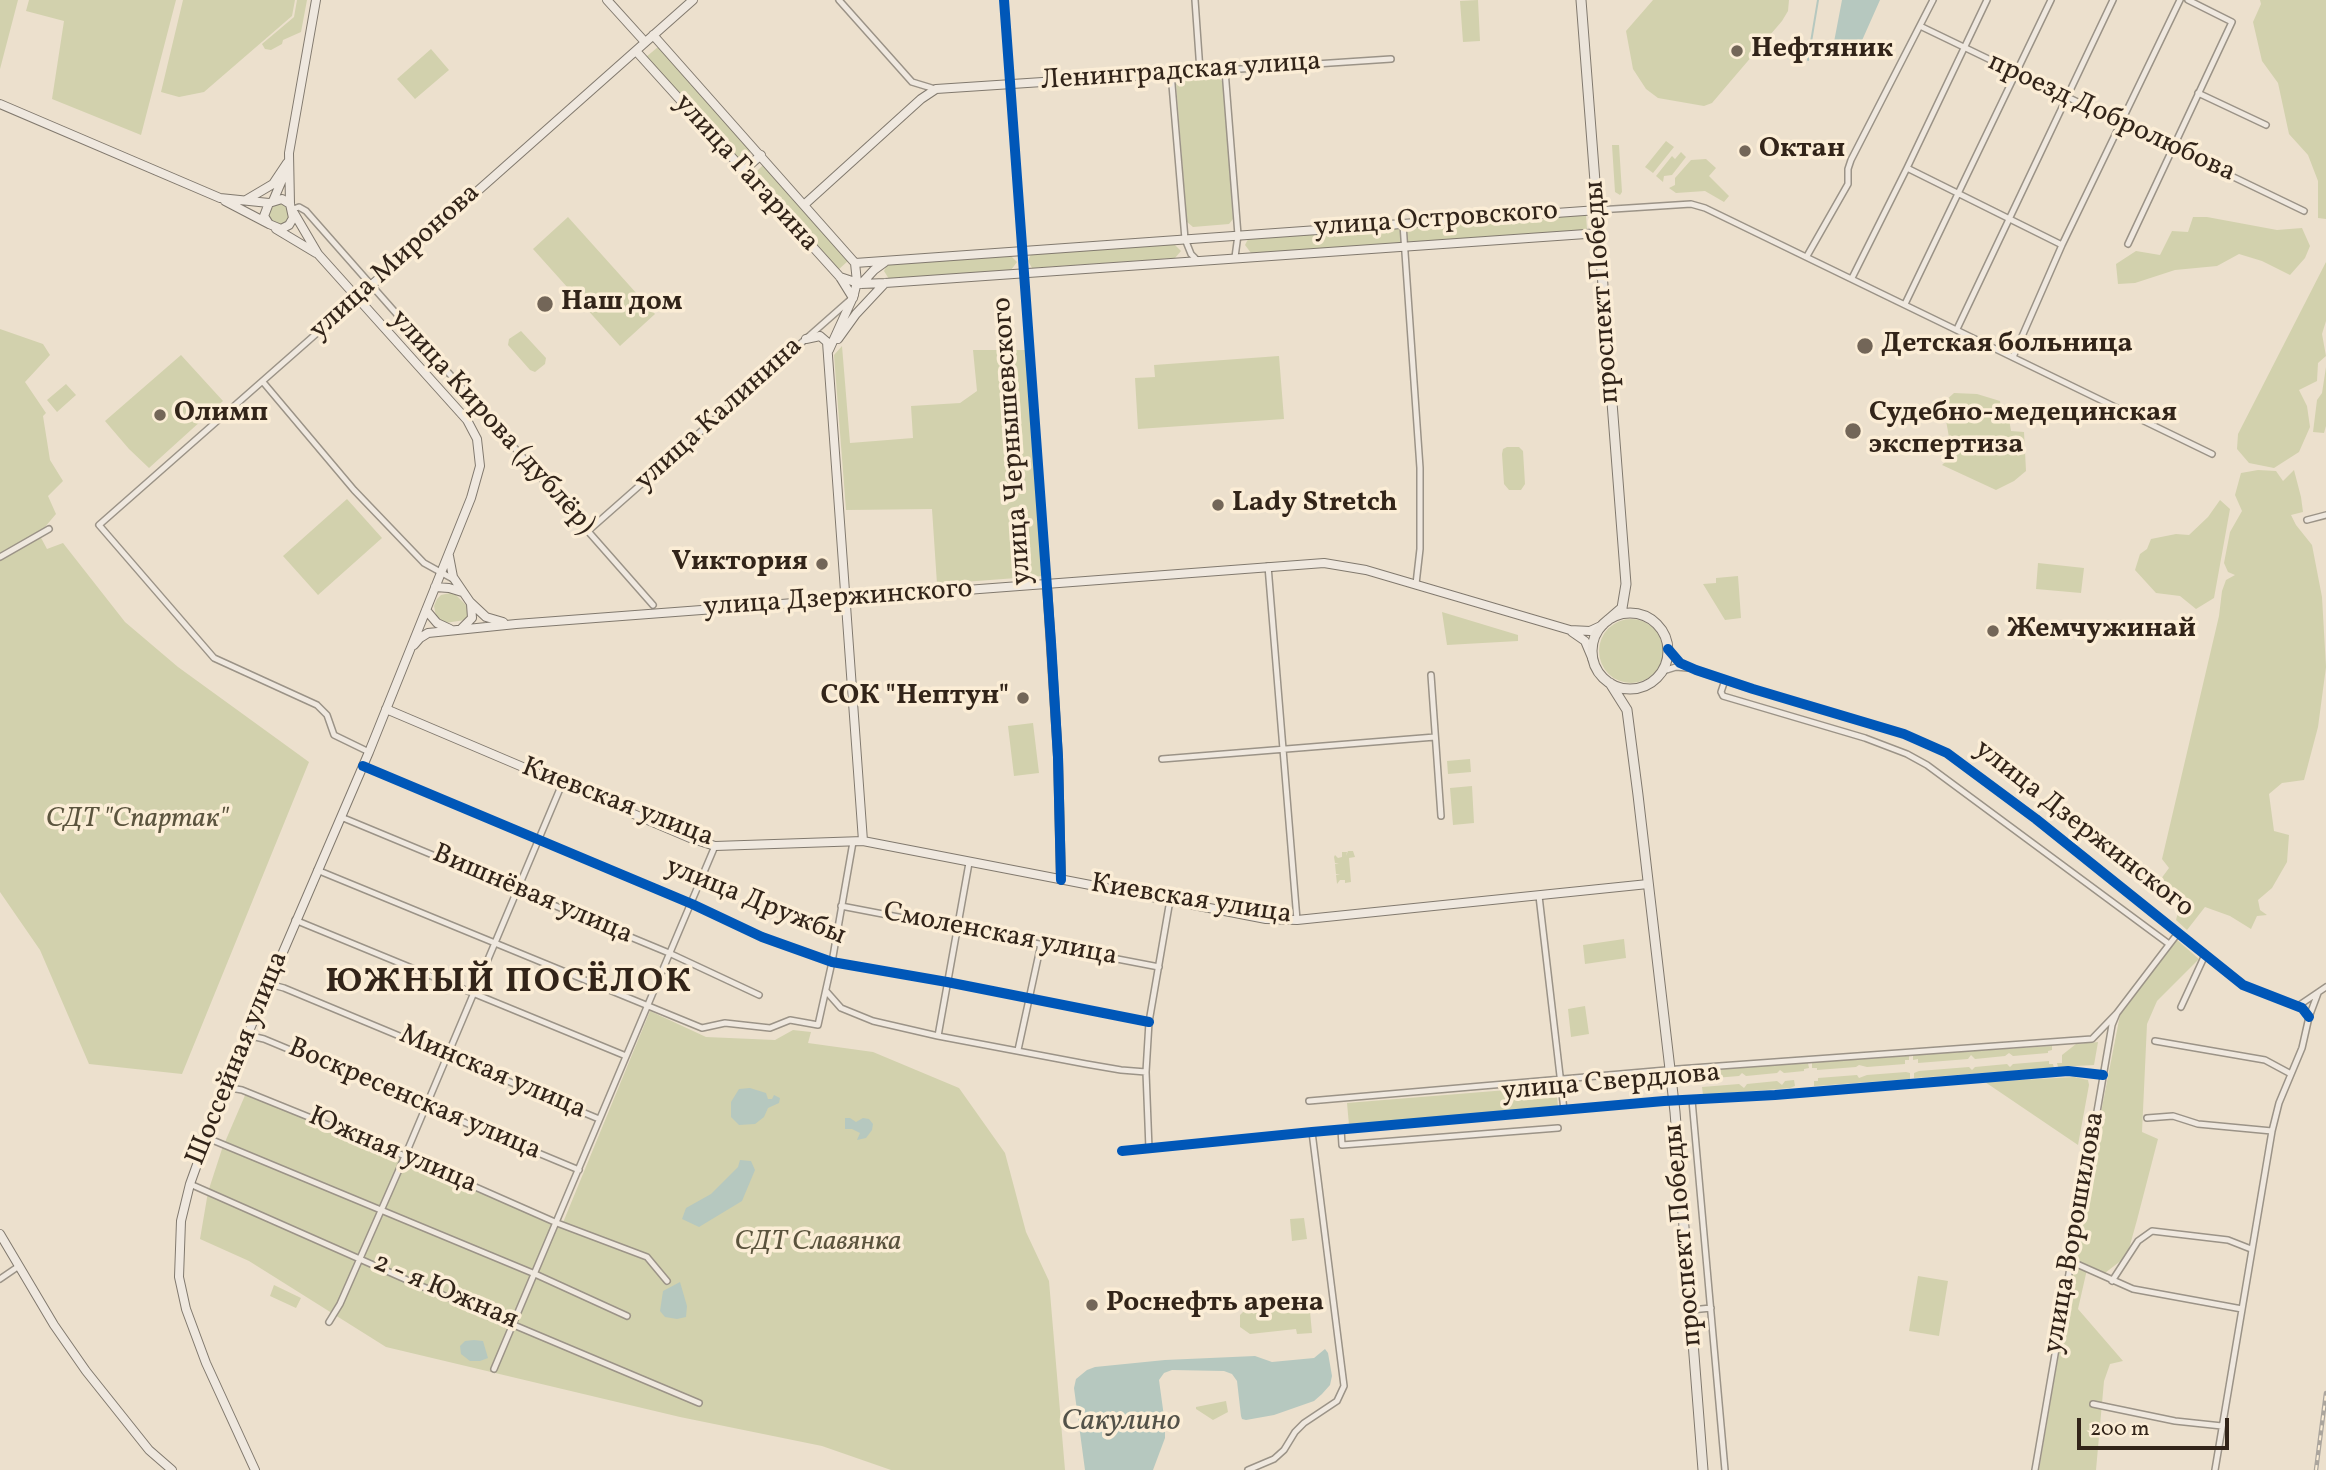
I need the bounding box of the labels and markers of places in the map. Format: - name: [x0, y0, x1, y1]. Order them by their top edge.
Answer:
- place label: Нефтяник: [1751, 34, 1893, 68]
- marker: Нефтяник: [1729, 43, 1745, 59]
- place label: Октан: [1759, 134, 1845, 168]
- marker: Октан: [1737, 143, 1753, 159]
- place label: Наш дом: [561, 287, 683, 321]
- marker: Наш дом: [535, 294, 555, 314]
- place label: Детская больница: [1881, 329, 2133, 363]
- marker: Детская больница: [1855, 336, 1875, 356]
- place label: Олимп: [174, 398, 268, 432]
- place label: Судебно-медецинская экспертиза: [1869, 398, 2177, 464]
- marker: Олимп: [152, 407, 168, 423]
- marker: Судебно-медецинская экспертиза: [1843, 421, 1863, 441]
- place label: Lady Stretch: [1232, 488, 1398, 522]
- marker: Lady Stretch: [1210, 497, 1226, 513]
- place label: Vиктория: [671, 547, 808, 581]
- marker: Vиктория: [814, 556, 830, 572]
- place label: Жемчужинай: [2007, 614, 2196, 648]
- marker: Жемчужинай: [1985, 623, 2001, 639]
- place label: СОК "Нептун": [821, 681, 1009, 715]
- marker: СОК "Нептун": [1015, 690, 1031, 706]
- place label: Роснефть арена: [1106, 1288, 1324, 1322]
- marker: Роснефть арена: [1084, 1297, 1100, 1313]

